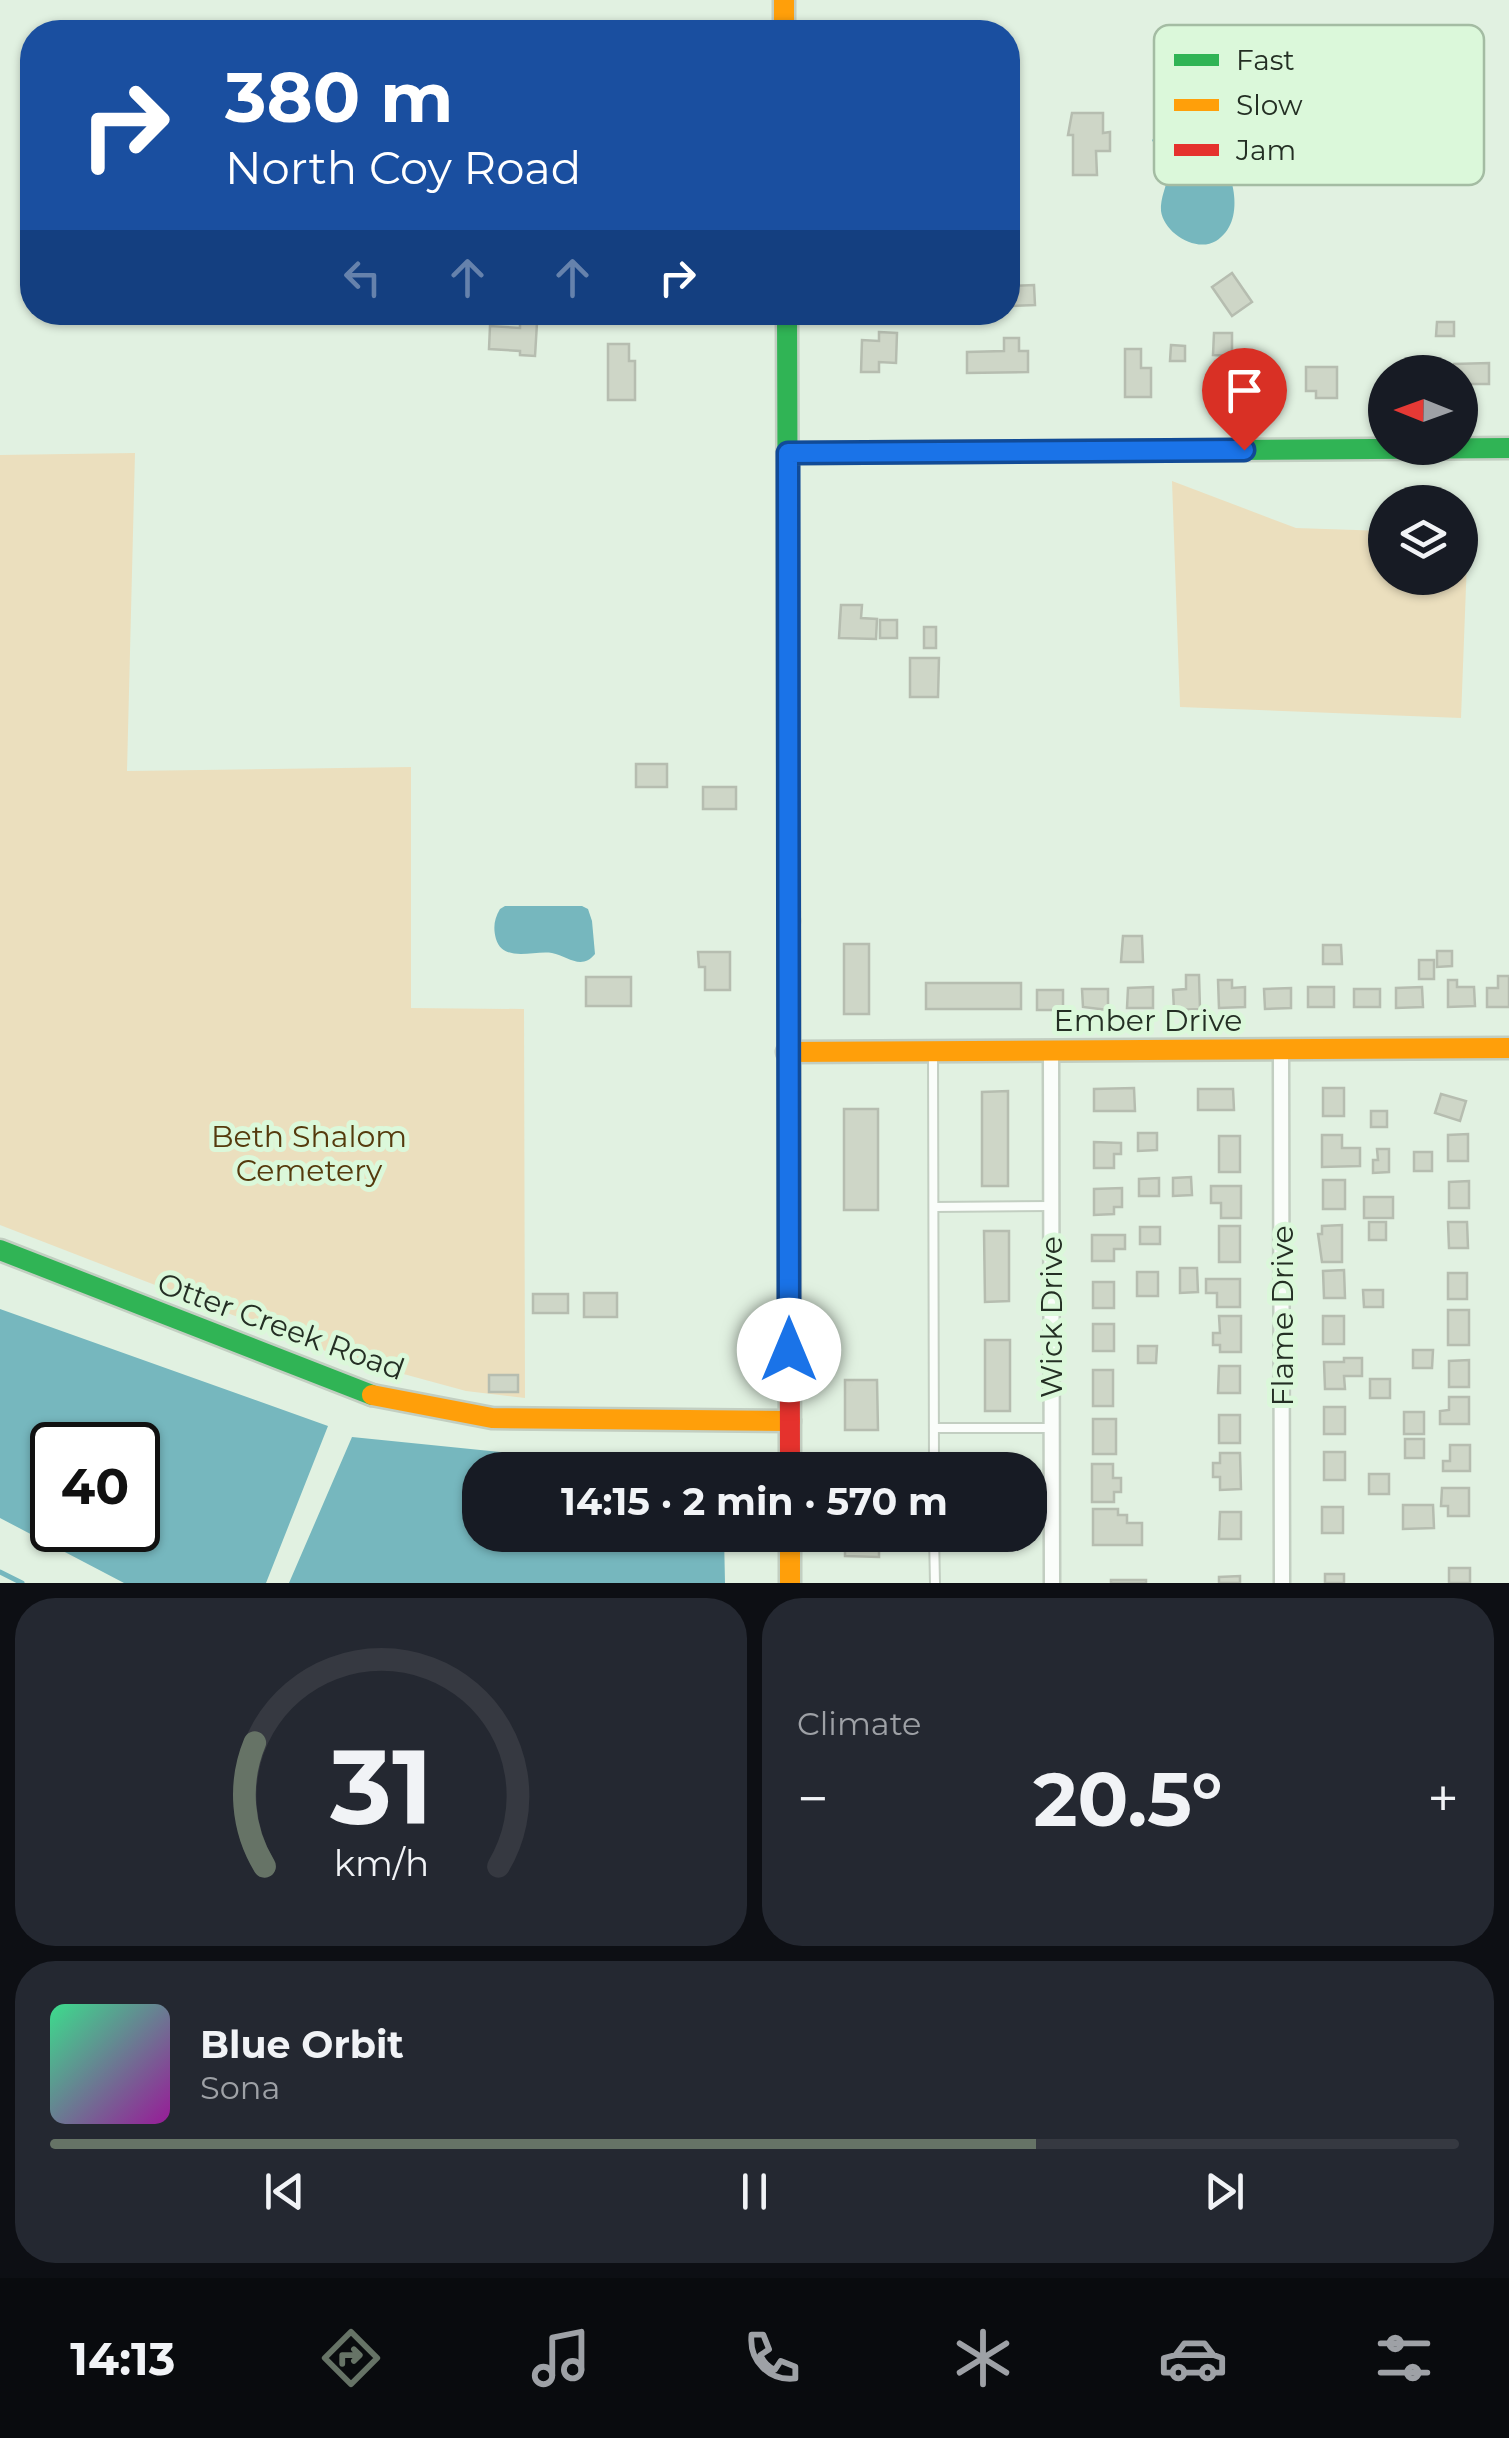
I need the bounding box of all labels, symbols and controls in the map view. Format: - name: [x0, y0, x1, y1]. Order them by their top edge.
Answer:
- legend: [1154, 25, 1484, 185]
- text: Fast: [1236, 43, 1295, 77]
- text: 380 m: [225, 54, 453, 140]
- icon: right: [60, 60, 190, 190]
- text: Slow: [1236, 88, 1303, 122]
- text: Jam: [1235, 133, 1296, 167]
- text: North Coy Road: [225, 140, 581, 195]
- icon: left: [335, 250, 390, 305]
- icon: ahead: [440, 250, 495, 305]
- icon: ahead: [545, 250, 600, 305]
- icon: right: [650, 250, 705, 305]
- pin: [1202, 348, 1287, 451]
- north arrow: [1368, 355, 1478, 465]
- map controls: [1368, 355, 1478, 595]
- icon: arrive: [1217, 363, 1272, 418]
- button: layers: [1368, 485, 1478, 595]
- street label: Ember Drive: [1054, 1002, 1242, 1039]
- park label: Beth Shalom Cemetery: [211, 1118, 407, 1189]
- street label: Flame Drive: [1264, 1225, 1301, 1407]
- street label: Wick Drive: [1033, 1236, 1070, 1398]
- street label: Otter Creek Road: [152, 1264, 410, 1388]
- position arrow: [737, 1298, 841, 1402]
- speed limit sign: 40: [30, 1422, 160, 1552]
- text: 14:15 · 2 min · 570 m: [561, 1478, 948, 1525]
- text: Climate: [797, 1704, 921, 1743]
- text: 31: [329, 1723, 432, 1850]
- text: 20.5°: [1033, 1753, 1223, 1845]
- text: −: [797, 1765, 829, 1832]
- text: +: [1427, 1765, 1459, 1832]
- text: km/h: [333, 1841, 429, 1885]
- text: Blue Orbit: [200, 2021, 404, 2068]
- text: Sona: [200, 2068, 280, 2107]
- icon: previous: [257, 2164, 312, 2219]
- icon: pause: [727, 2164, 782, 2219]
- icon: next: [1197, 2164, 1252, 2219]
- icon: directions: [316, 2323, 386, 2393]
- icon: music: [526, 2323, 596, 2393]
- icon: phone: [737, 2323, 807, 2393]
- icon: climate: [948, 2323, 1018, 2393]
- icon: car: [1158, 2323, 1228, 2393]
- icon: filters: [1369, 2323, 1439, 2393]
- text: 14:13: [70, 2331, 175, 2386]

